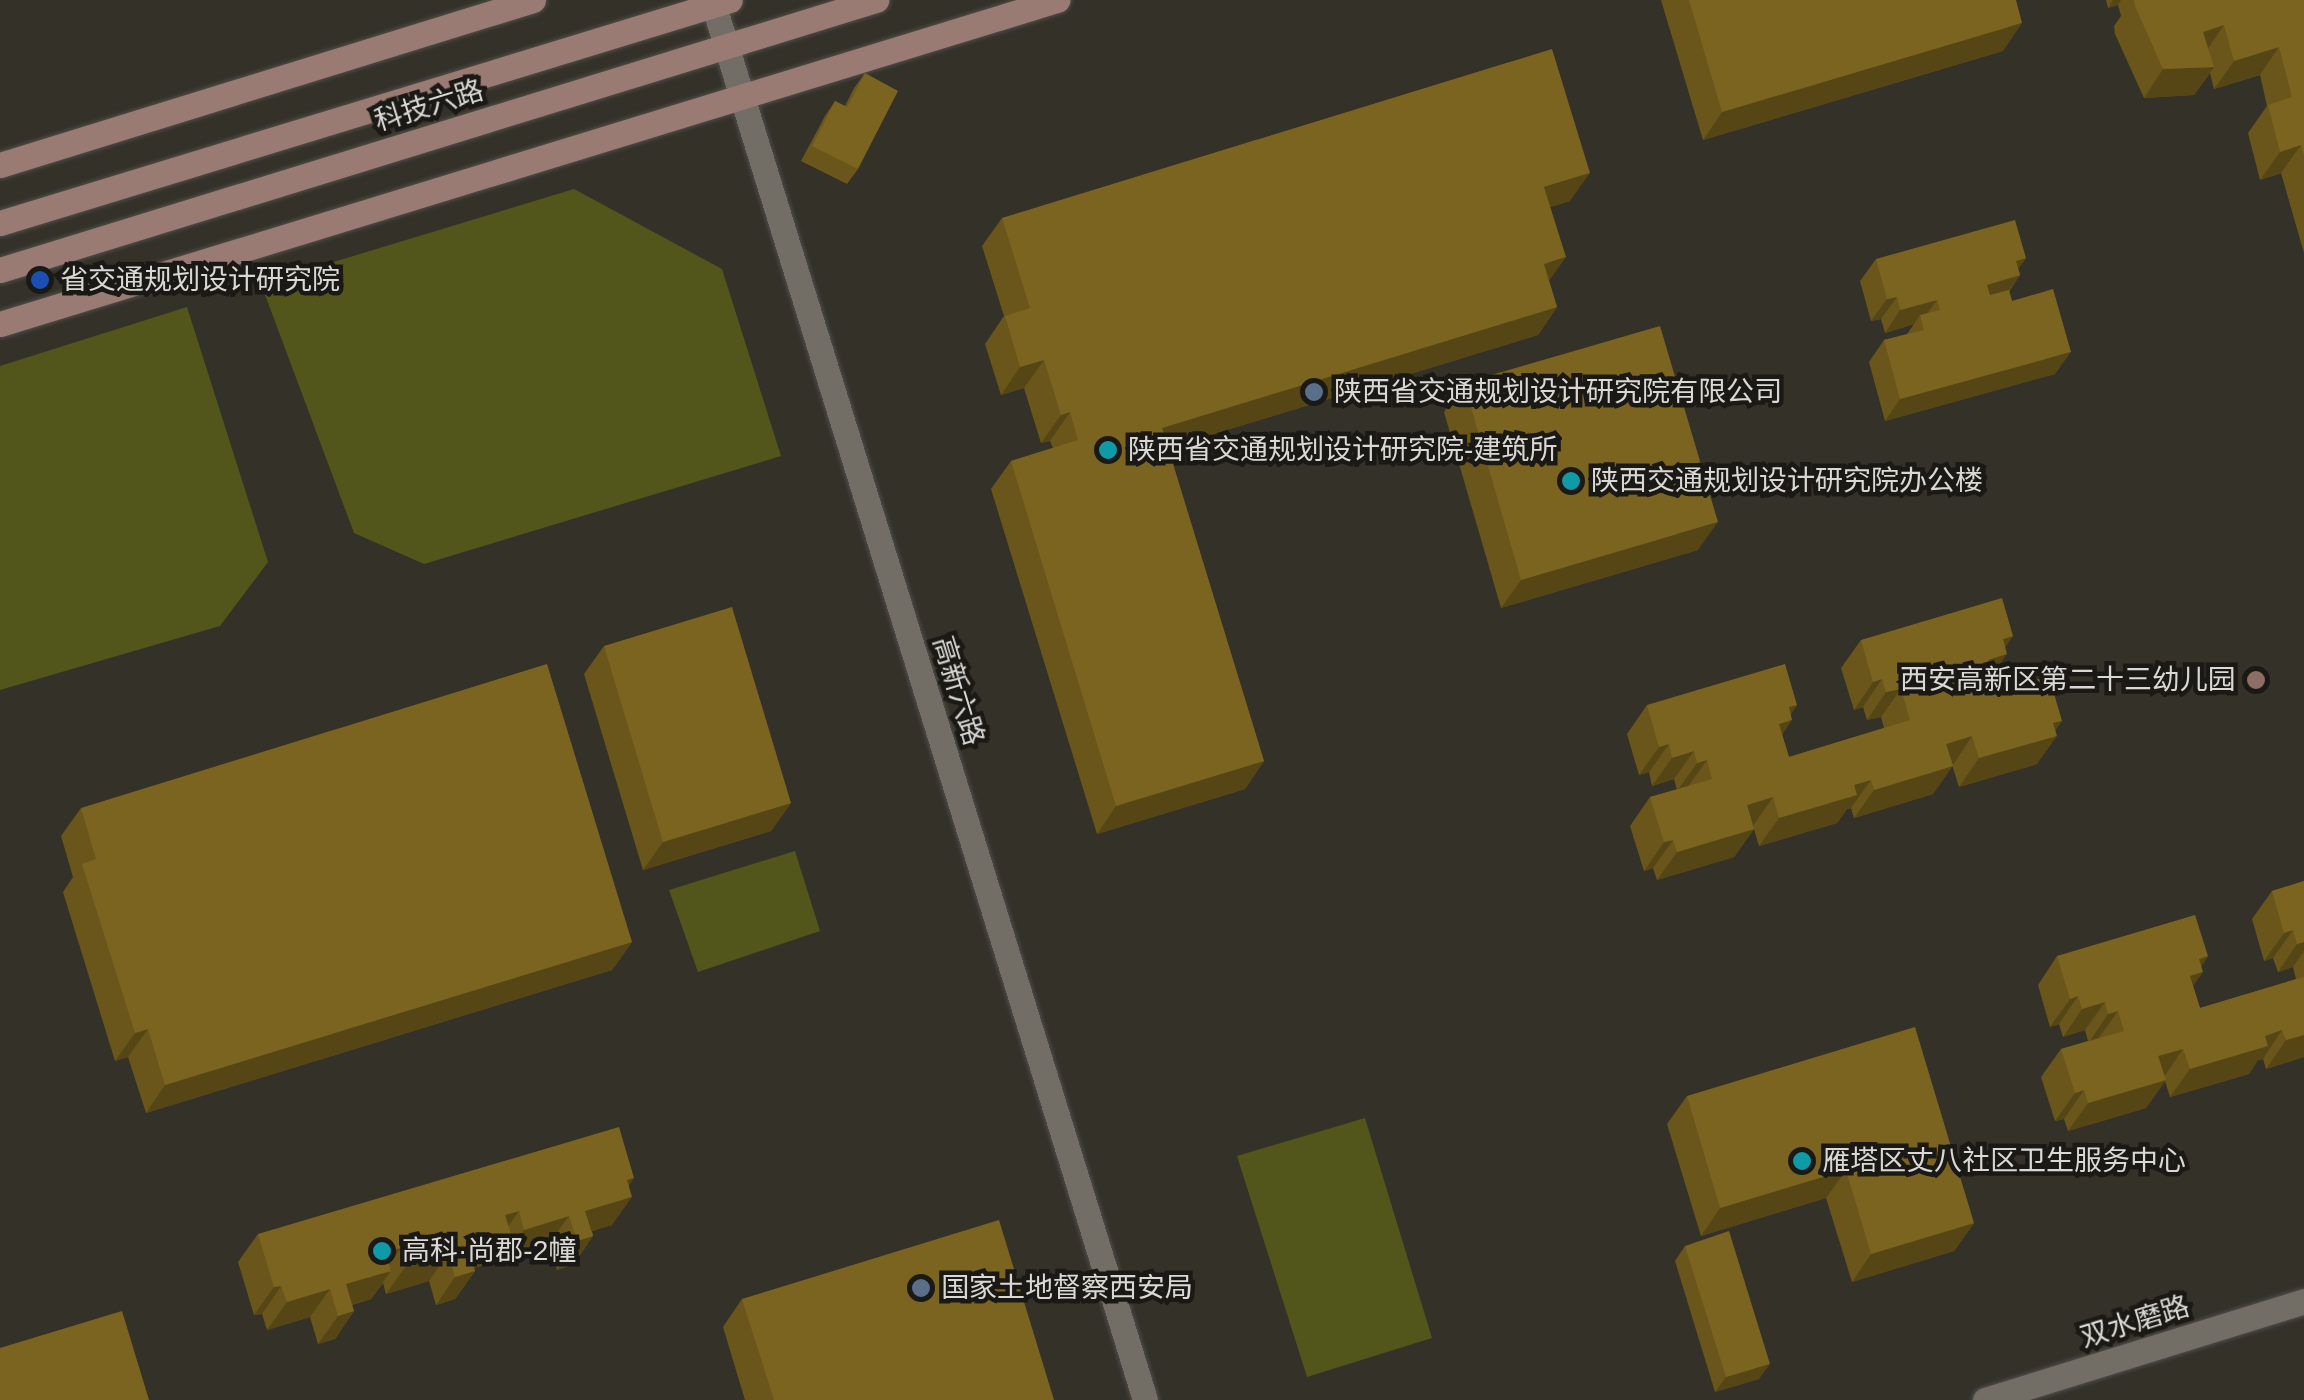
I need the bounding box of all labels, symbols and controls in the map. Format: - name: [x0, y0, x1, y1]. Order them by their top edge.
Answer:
- street label: 科技六路: [371, 74, 487, 138]
- place label: 省交通规划设计研究院: [60, 263, 340, 297]
- marker: 省交通规划设计研究院: [29, 269, 51, 291]
- place label: 陕西省交通规划设计研究院有限公司: [1334, 375, 1782, 409]
- marker: 陕西省交通规划设计研究院有限公司: [1303, 381, 1325, 403]
- place label: 陕西省交通规划设计研究院-建筑所: [1128, 433, 1557, 467]
- marker: 陕西省交通规划设计研究院-建筑所: [1097, 439, 1119, 461]
- place label: 陕西交通规划设计研究院办公楼: [1591, 464, 1983, 498]
- marker: 陕西交通规划设计研究院办公楼: [1560, 470, 1582, 492]
- street label: 高新六路: [926, 633, 990, 749]
- place label: 西安高新区第二十三幼儿园: [1900, 663, 2236, 697]
- marker: 西安高新区第二十三幼儿园: [2245, 669, 2267, 691]
- place label: 雁塔区丈八社区卫生服务中心: [1822, 1144, 2186, 1178]
- marker: 雁塔区丈八社区卫生服务中心: [1791, 1150, 1813, 1172]
- place label: 高科·尚郡-2幢: [402, 1234, 576, 1268]
- marker: 高科·尚郡-2幢: [371, 1240, 393, 1262]
- place label: 国家土地督察西安局: [941, 1271, 1193, 1305]
- marker: 国家土地督察西安局: [910, 1277, 932, 1299]
- street label: 双水磨路: [2077, 1290, 2193, 1354]

